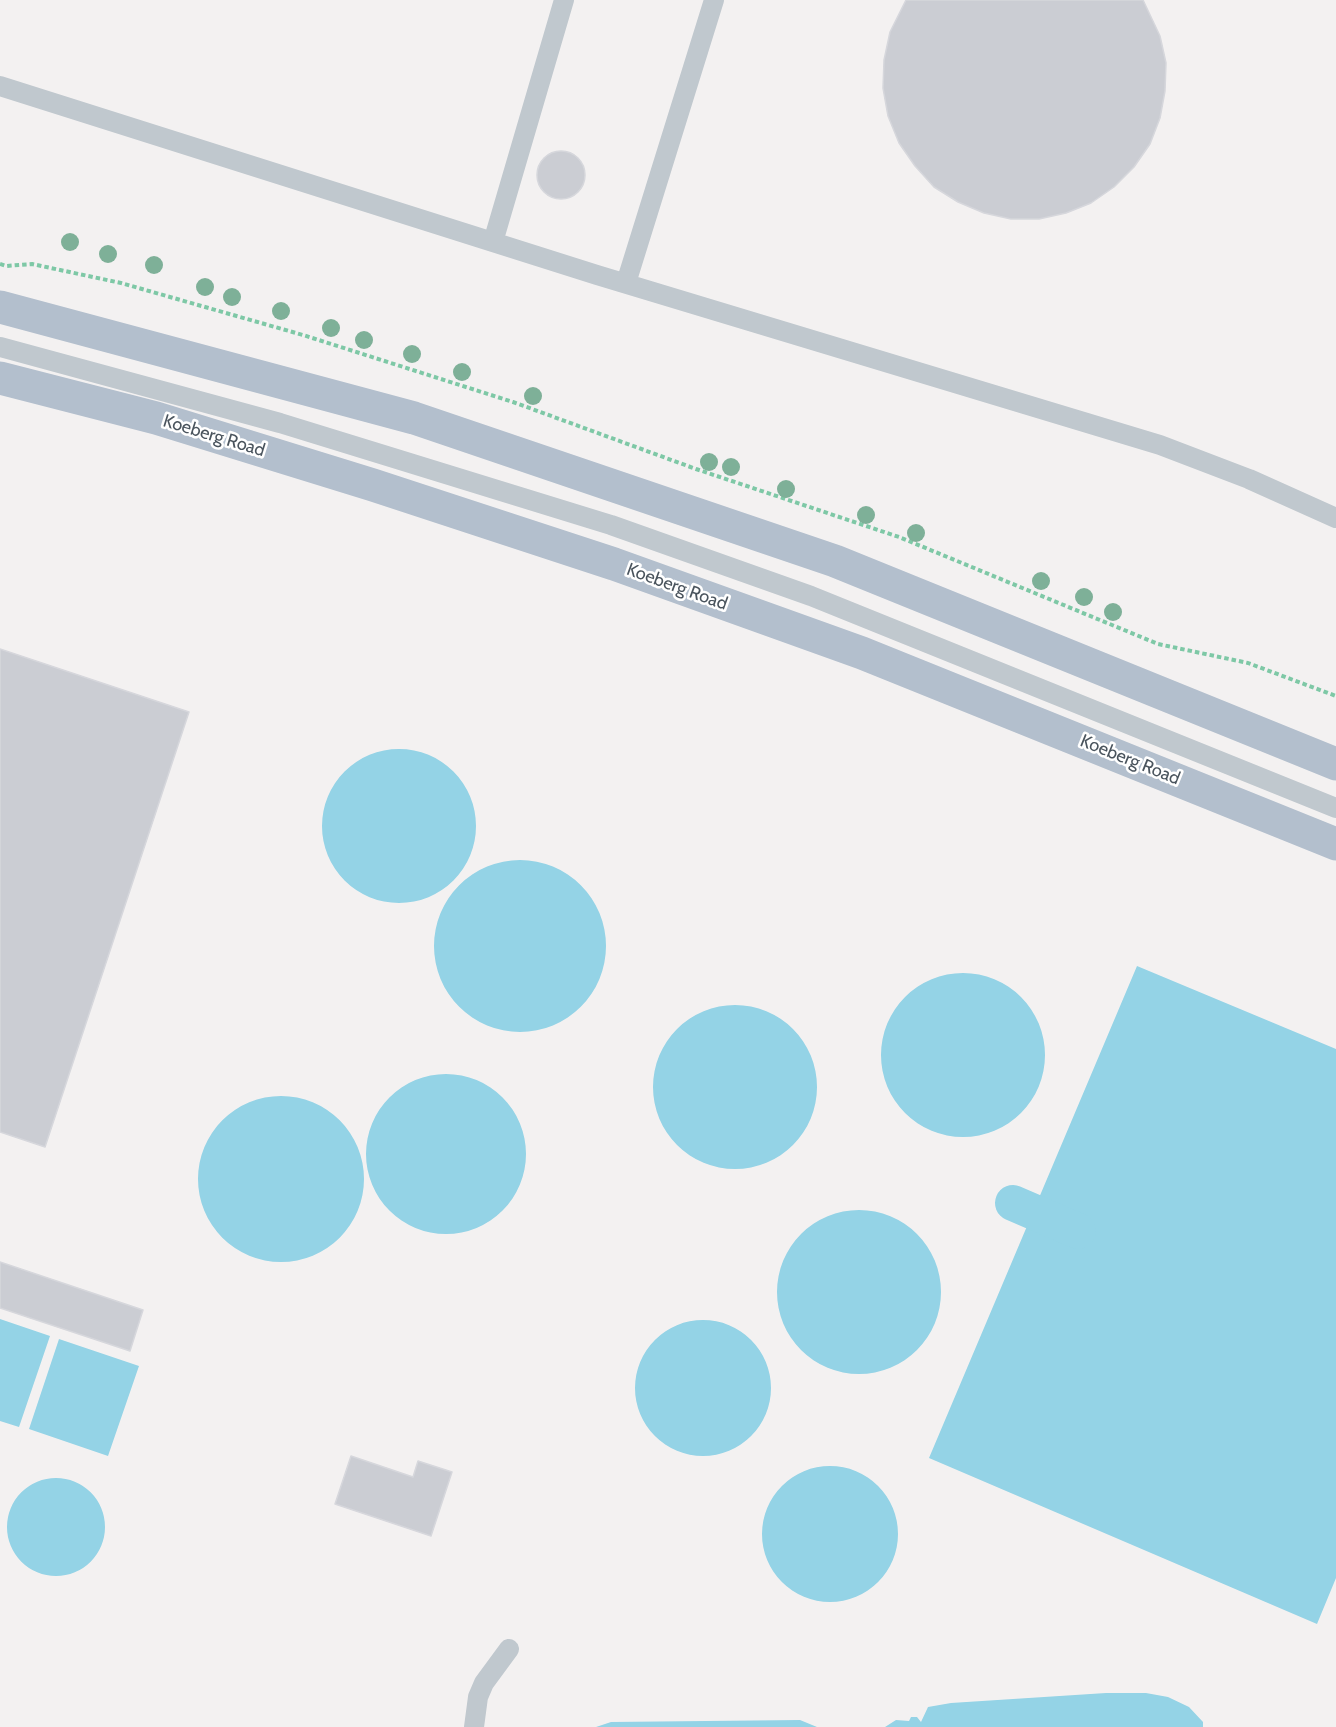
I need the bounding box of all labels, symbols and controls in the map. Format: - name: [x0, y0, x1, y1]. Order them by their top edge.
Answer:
- street label: Koeberg Road: [160, 410, 268, 462]
- street label: Koeberg Road: [624, 559, 730, 615]
- street label: Koeberg Road: [1077, 730, 1183, 790]

